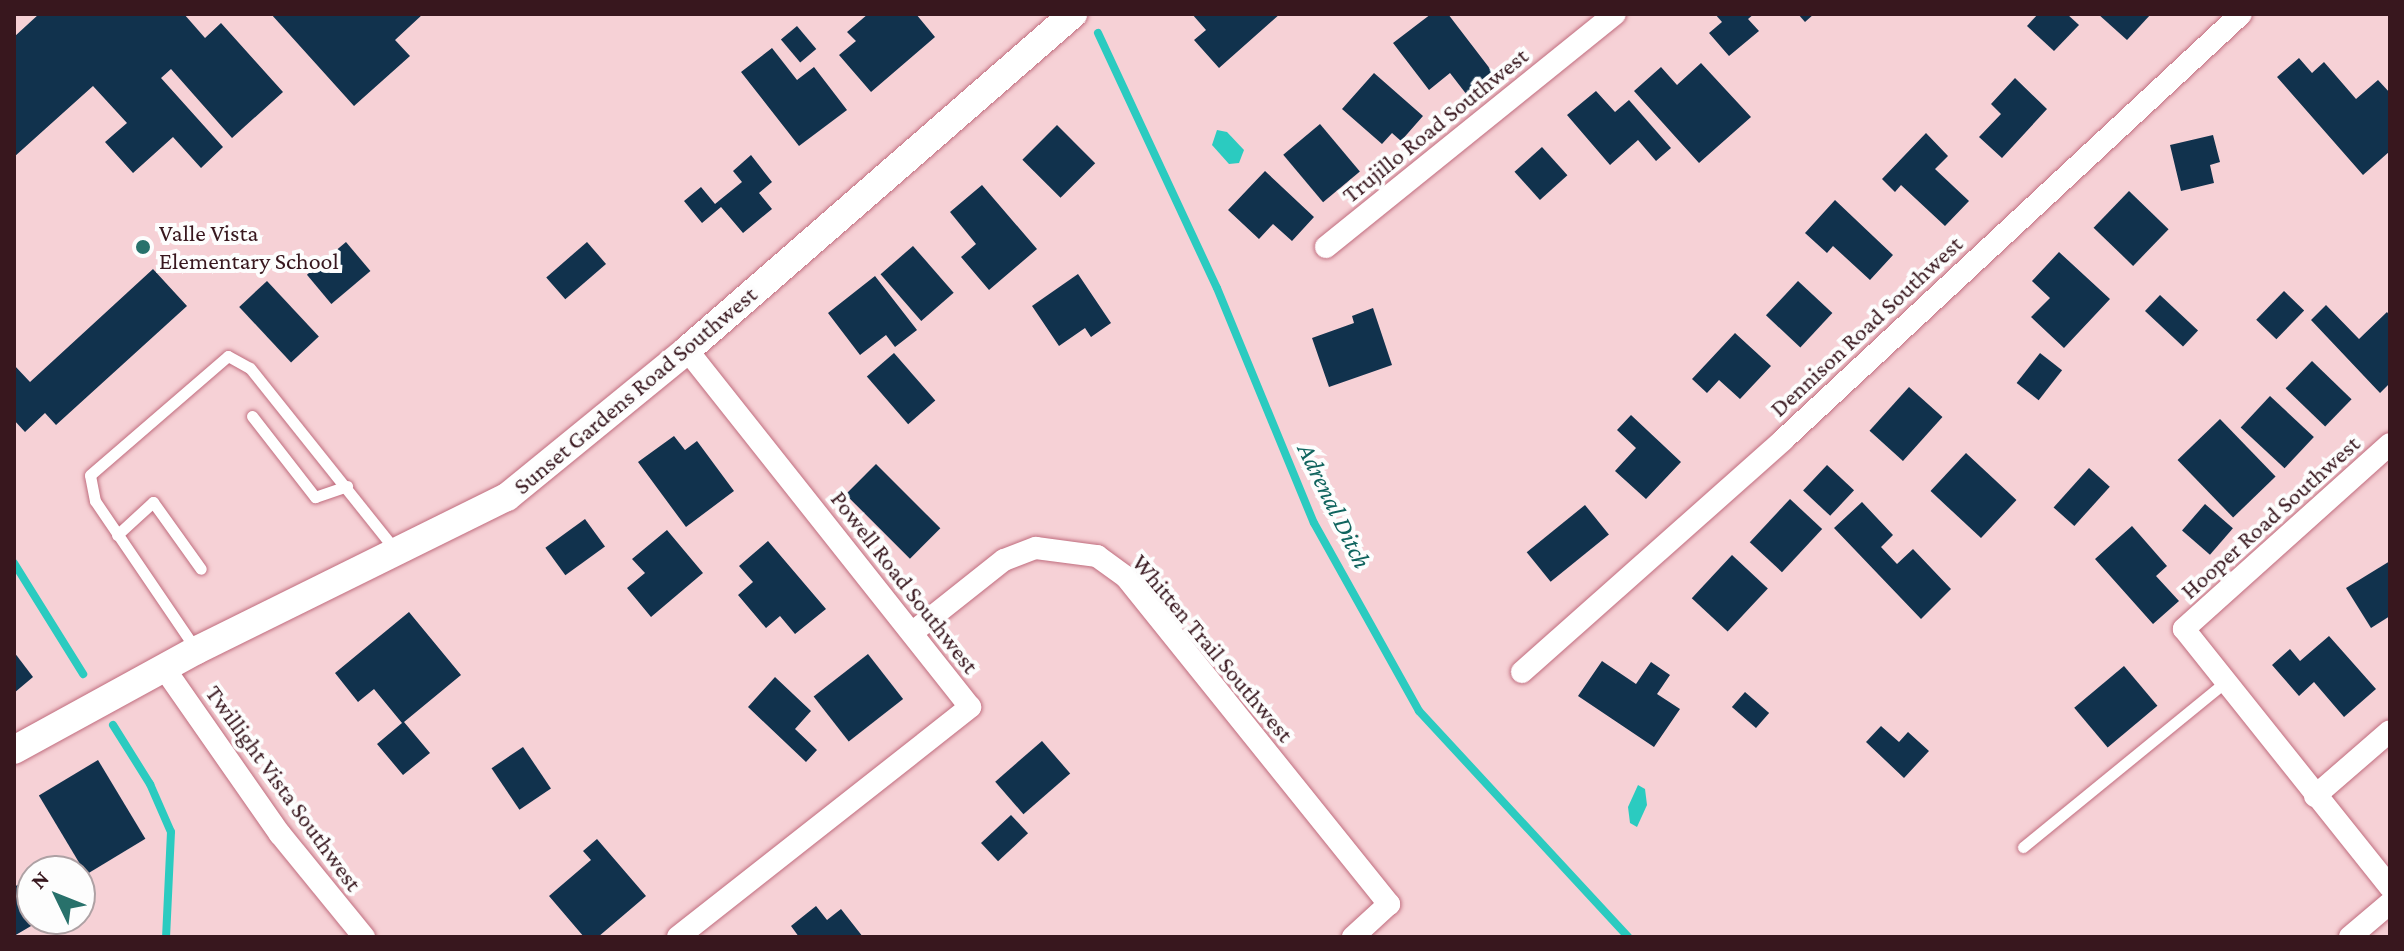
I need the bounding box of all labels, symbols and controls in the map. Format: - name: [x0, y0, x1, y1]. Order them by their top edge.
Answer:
- street label: Trujillo Road Southwest: [1336, 41, 1534, 209]
- place label: Valle Vista Elementary School: [159, 219, 339, 275]
- street label: Dennison Road Southwest: [1764, 229, 1968, 423]
- marker: Valle Vista Elementary School: [134, 238, 152, 256]
- street label: Sunset Gardens Road Southwest: [507, 280, 763, 500]
- street label: Hooper Road Southwest: [2175, 429, 2365, 605]
- water label: Adrenal Ditch: [1290, 438, 1378, 574]
- street label: Powell Road Southwest: [825, 485, 985, 679]
- street label: Whitten Trail Southwest: [1126, 548, 1300, 748]
- street label: Twillight Vista Southwest: [200, 679, 368, 897]
- north arrow: [16, 855, 96, 935]
- text: N: [25, 866, 54, 894]

